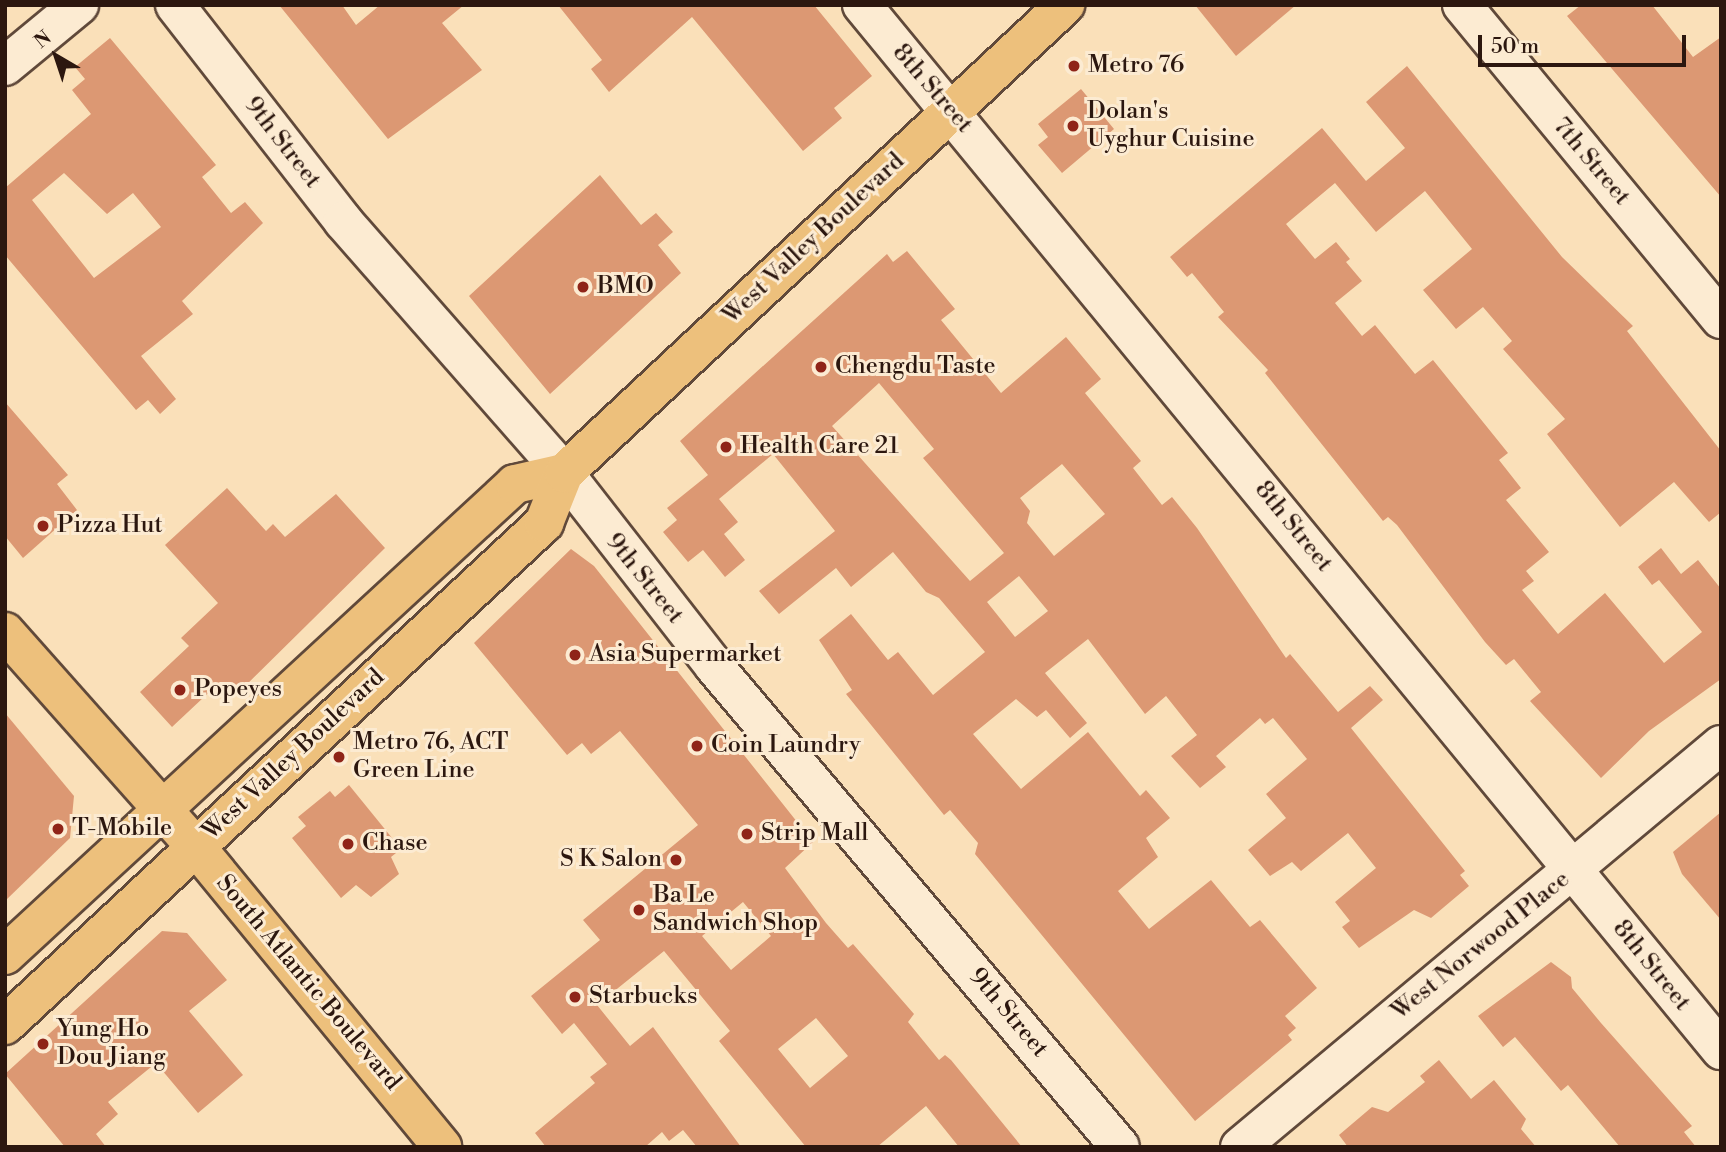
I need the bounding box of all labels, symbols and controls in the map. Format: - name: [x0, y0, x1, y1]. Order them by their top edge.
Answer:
- north arrow: [21, 21, 91, 91]
- scale bar: [1481, 21, 1689, 65]
- text: N: [29, 26, 56, 54]
- text: 50 m: [1491, 34, 1539, 60]
- street label: 8th Street: [886, 39, 978, 139]
- place label: Metro 76: [1088, 52, 1184, 80]
- marker: Metro 76: [1066, 58, 1082, 74]
- street label: 9th Street: [237, 92, 327, 194]
- place label: Dolan's Uyghur Cuisine: [1087, 98, 1255, 154]
- street label: 7th Street: [1546, 112, 1636, 212]
- marker: Dolan's Uyghur Cuisine: [1065, 118, 1081, 134]
- street label: West Valley Boulevard: [717, 147, 911, 331]
- place label: BMO: [597, 273, 654, 301]
- marker: BMO: [575, 279, 591, 295]
- place label: Chengdu Taste: [835, 353, 996, 381]
- marker: Chengdu Taste: [813, 359, 829, 375]
- place label: Health Care 21: [740, 433, 899, 461]
- marker: Health Care 21: [718, 439, 734, 455]
- street label: 8th Street: [1248, 476, 1338, 578]
- place label: Pizza Hut: [57, 512, 163, 540]
- marker: Pizza Hut: [35, 518, 51, 534]
- street label: 9th Street: [599, 528, 689, 630]
- place label: Asia Supermarket: [589, 641, 781, 669]
- marker: Asia Supermarket: [567, 647, 583, 663]
- street label: West Valley Boulevard: [197, 663, 391, 847]
- place label: Popeyes: [194, 676, 282, 704]
- marker: Popeyes: [172, 682, 188, 698]
- place label: Metro 76, ACT Green Line: [353, 729, 508, 785]
- place label: Coin Laundry: [711, 732, 861, 760]
- marker: Coin Laundry: [689, 738, 705, 754]
- marker: Metro 76, ACT Green Line: [331, 749, 347, 765]
- place label: T-Mobile: [72, 815, 172, 843]
- place label: Strip Mall: [761, 820, 868, 848]
- marker: T-Mobile: [50, 821, 66, 837]
- marker: Strip Mall: [739, 826, 755, 842]
- place label: Chase: [362, 830, 428, 858]
- marker: Chase: [340, 836, 356, 852]
- place label: S K Salon: [560, 846, 662, 874]
- marker: S K Salon: [668, 852, 684, 868]
- street label: West Norwood Place: [1386, 865, 1576, 1027]
- street label: South Atlantic Boulevard: [209, 869, 407, 1097]
- place label: Ba Le Sandwich Shop: [653, 882, 818, 938]
- marker: Ba Le Sandwich Shop: [631, 902, 647, 918]
- street label: 8th Street: [1606, 915, 1696, 1017]
- street label: 9th Street: [962, 962, 1054, 1064]
- place label: Starbucks: [589, 983, 697, 1011]
- marker: Starbucks: [567, 989, 583, 1005]
- place label: Yung Ho Dou Jiang: [57, 1016, 166, 1072]
- marker: Yung Ho Dou Jiang: [35, 1036, 51, 1052]

